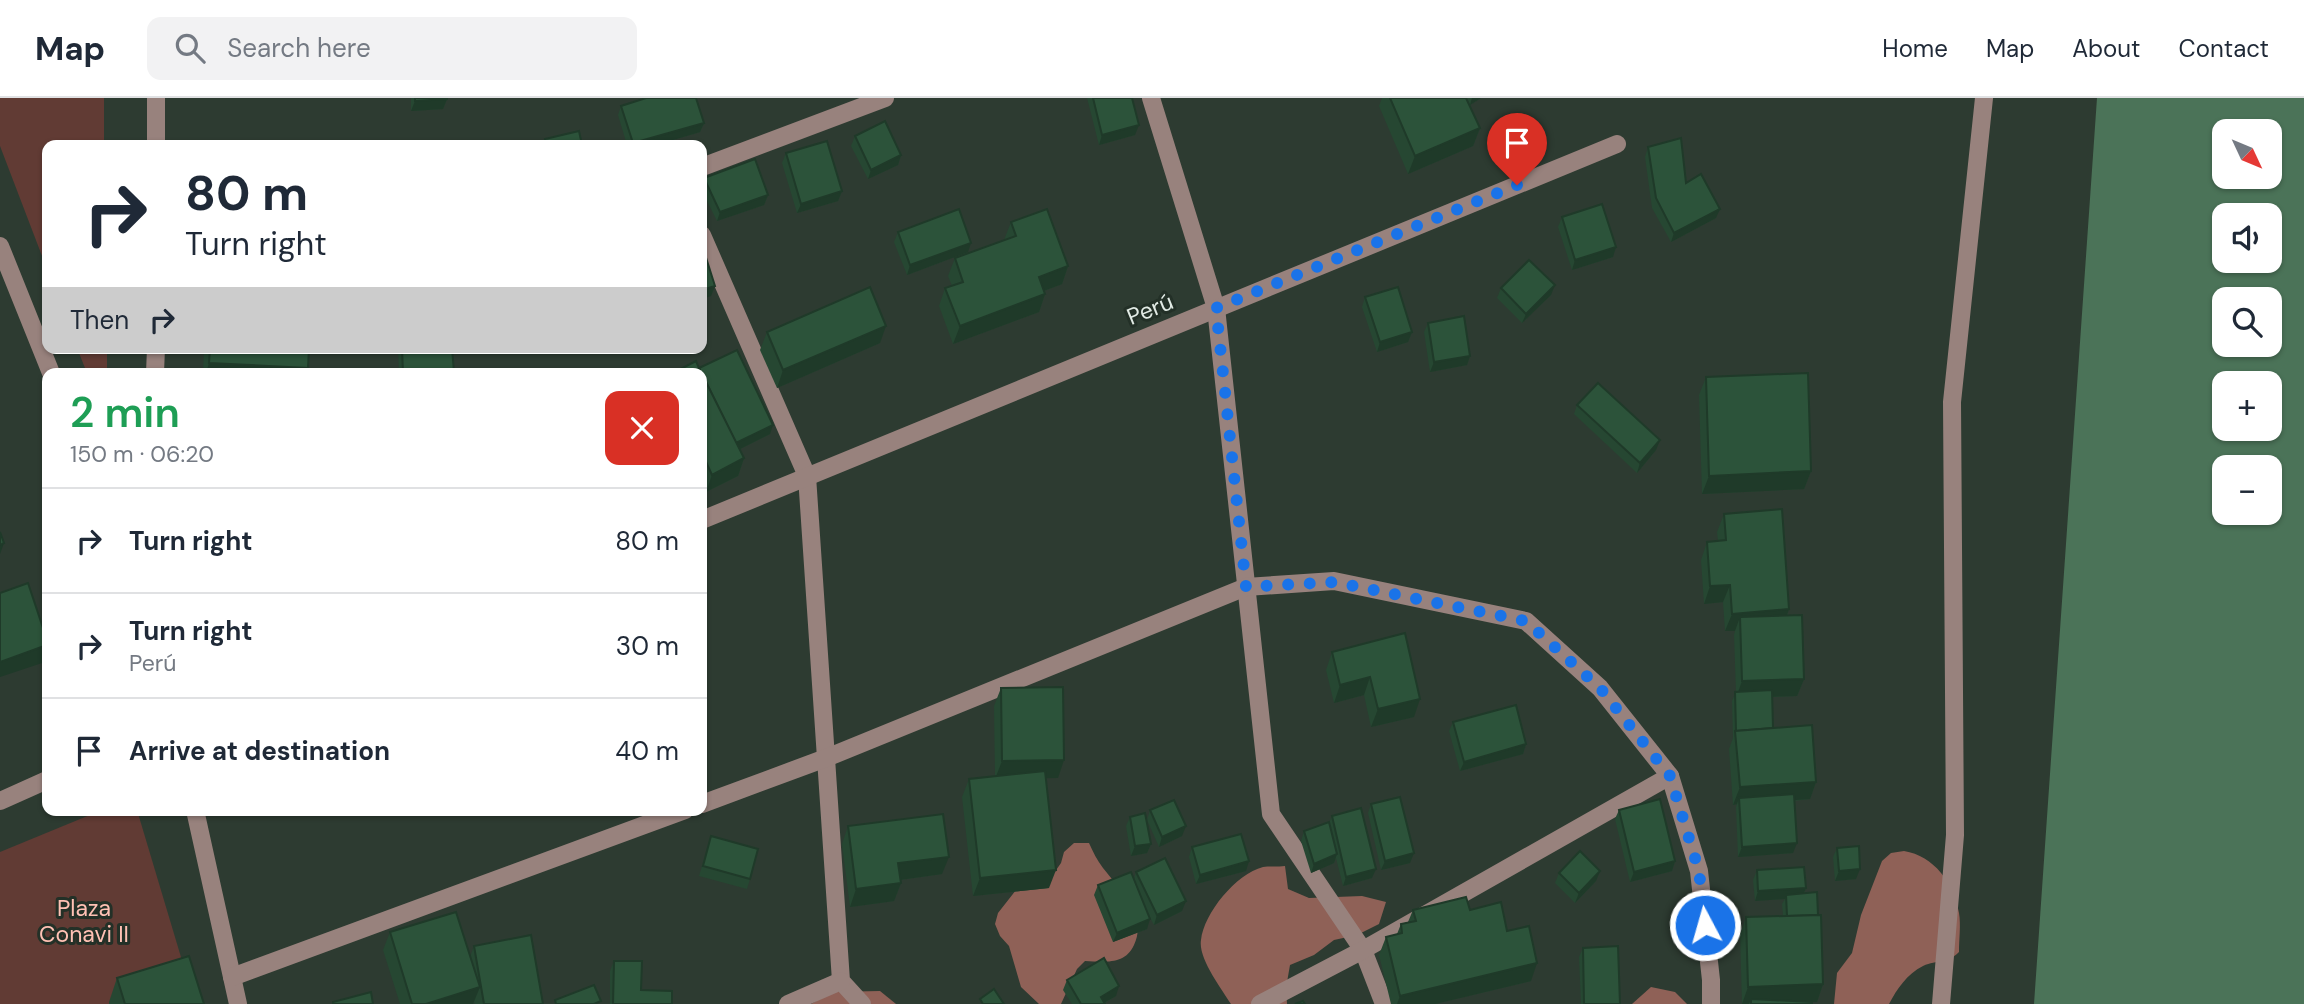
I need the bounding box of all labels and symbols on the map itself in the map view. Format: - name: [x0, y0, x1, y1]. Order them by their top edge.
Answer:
- pin: [1487, 113, 1547, 185]
- north arrow: [2212, 119, 2282, 189]
- street label: Perú: [1122, 286, 1178, 332]
- position arrow: [1668, 888, 1742, 962]
- park label: Plaza Conavi II: [39, 893, 129, 949]

